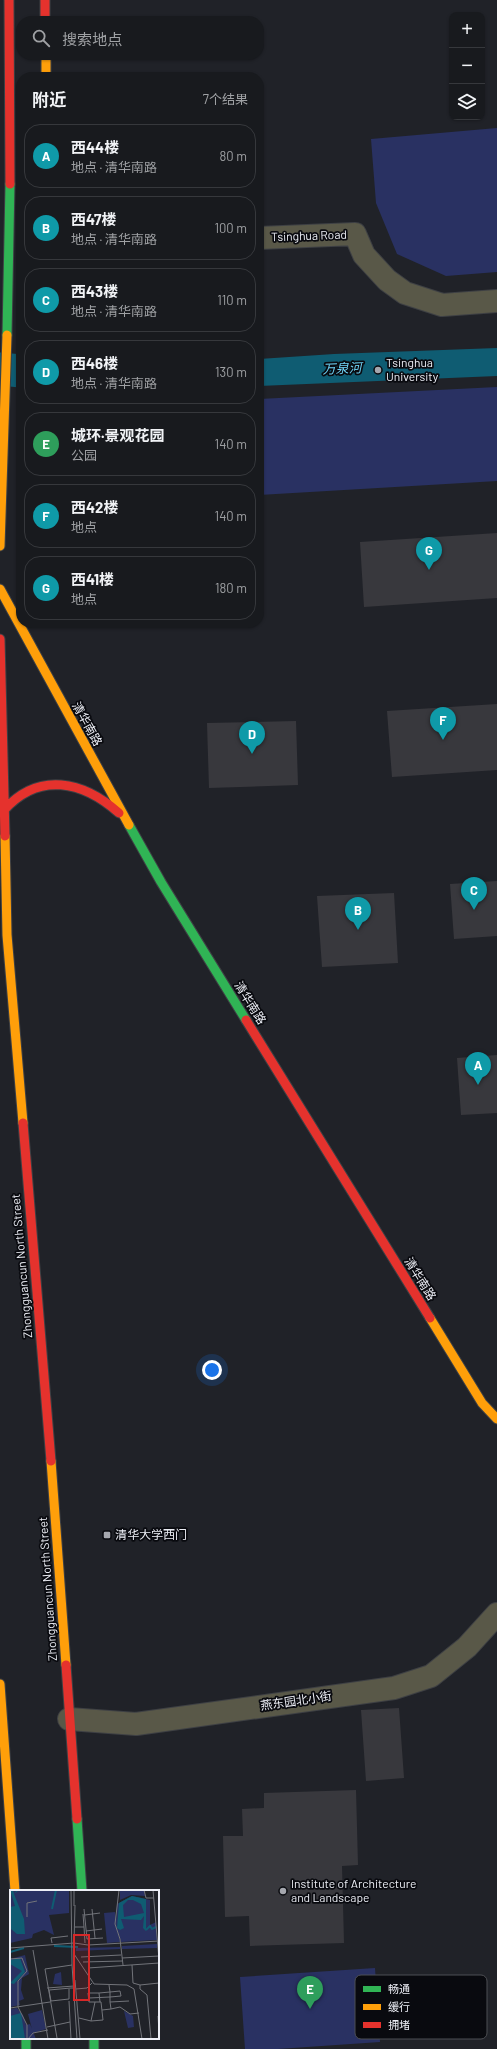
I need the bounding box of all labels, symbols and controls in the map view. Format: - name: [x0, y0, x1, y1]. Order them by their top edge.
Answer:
- map controls: [449, 12, 485, 120]
- button: +: [449, 12, 485, 48]
- search box: [16, 16, 264, 60]
- icon: search: [30, 27, 52, 49]
- text: 搜索地点: [62, 30, 122, 48]
- button: −: [449, 48, 485, 84]
- button: layers: [449, 84, 485, 120]
- text: 附近: [32, 89, 66, 109]
- text: 7个结果: [203, 91, 248, 107]
- text: 西44楼: [71, 138, 119, 156]
- text: A: [42, 148, 50, 164]
- text: 80 m: [220, 148, 247, 164]
- text: 地点 · 清华南路: [71, 159, 157, 175]
- text: 西47楼: [71, 210, 116, 228]
- text: B: [42, 220, 50, 236]
- text: 100 m: [214, 220, 247, 236]
- street label: Tsinghua Road: [271, 227, 347, 243]
- text: 地点 · 清华南路: [71, 231, 157, 247]
- text: 西43楼: [71, 282, 118, 300]
- text: C: [42, 292, 50, 308]
- text: 110 m: [217, 292, 247, 308]
- text: 地点 · 清华南路: [71, 303, 157, 319]
- text: 西46楼: [71, 354, 118, 372]
- place label: Tsinghua University: [386, 355, 439, 383]
- water label: 万泉河: [322, 359, 365, 377]
- text: D: [42, 364, 50, 380]
- text: 130 m: [215, 364, 247, 380]
- marker: Tsinghua University: [373, 365, 383, 375]
- text: 地点 · 清华南路: [71, 375, 157, 391]
- text: 城环·景观花园: [71, 426, 165, 444]
- text: E: [42, 436, 50, 452]
- text: 140 m: [215, 436, 247, 452]
- text: 公园: [71, 447, 97, 463]
- text: 西42楼: [71, 498, 118, 516]
- text: F: [42, 508, 50, 524]
- text: 140 m: [215, 508, 247, 524]
- text: 地点: [71, 519, 97, 535]
- pin: G: [416, 537, 442, 570]
- text: 西41楼: [71, 570, 114, 588]
- text: G: [42, 580, 50, 596]
- text: 180 m: [215, 580, 247, 596]
- text: 地点: [71, 591, 97, 607]
- street label: 清华南路: [70, 699, 106, 748]
- pin: F: [430, 707, 456, 740]
- pin: D: [239, 721, 265, 754]
- pin: C: [461, 877, 487, 910]
- pin: B: [345, 897, 371, 930]
- street label: 清华南路: [232, 978, 270, 1027]
- pin: A: [465, 1052, 491, 1085]
- street label: Zhongguancun North Street: [8, 1194, 34, 1339]
- street label: 清华南路: [402, 1254, 440, 1303]
- your location: [202, 1360, 222, 1380]
- street label: Zhongguancun North Street: [35, 1517, 59, 1662]
- place label: 清华大学西门: [115, 1527, 187, 1541]
- marker: 清华大学西门: [102, 1530, 112, 1540]
- street label: 燕东园北小街: [259, 1688, 332, 1712]
- place label: Institute of Architecture and Landscape: [291, 1876, 416, 1904]
- marker: Institute of Architecture and Landscape: [278, 1886, 288, 1896]
- inset map: [10, 1890, 159, 2039]
- legend: [355, 1975, 487, 2039]
- pin: E: [297, 1976, 323, 2009]
- text: 畅通: [388, 1982, 410, 1995]
- text: 缓行: [388, 2000, 410, 2013]
- text: 拥堵: [388, 2018, 410, 2031]

